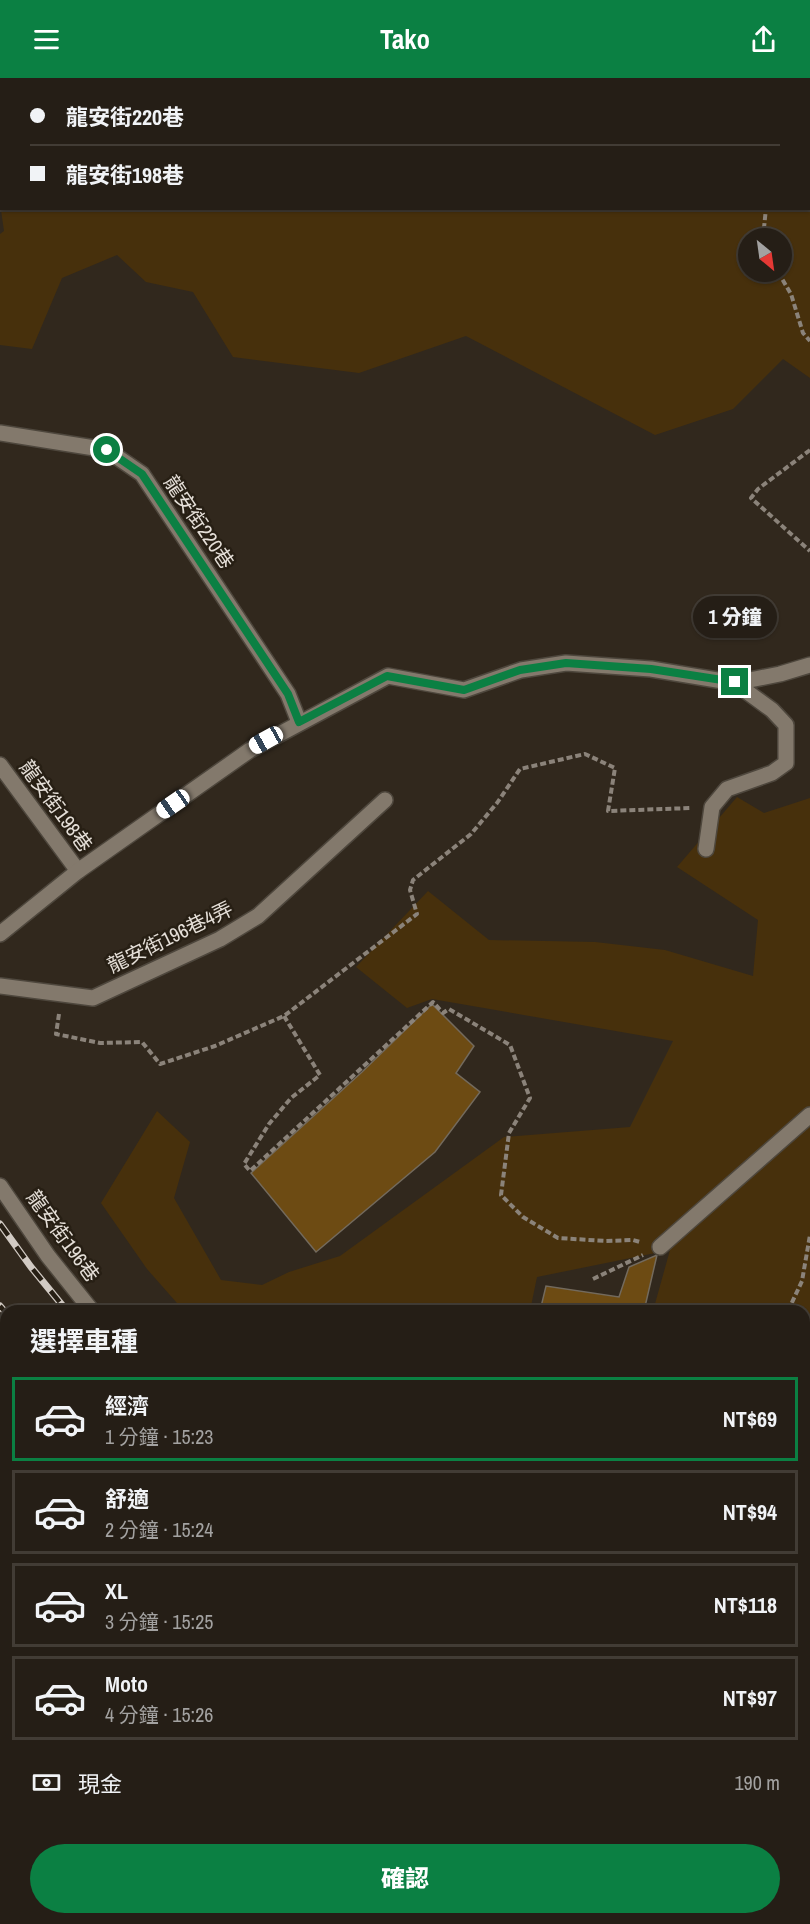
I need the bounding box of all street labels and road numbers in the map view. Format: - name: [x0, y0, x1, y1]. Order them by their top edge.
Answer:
- street label: 龍安街220巷: [158, 470, 241, 574]
- street label: 龍安街198巷: [14, 754, 99, 857]
- street label: 龍安街196巷4弄: [103, 895, 237, 979]
- street label: 龍安街196巷: [21, 1184, 106, 1287]

